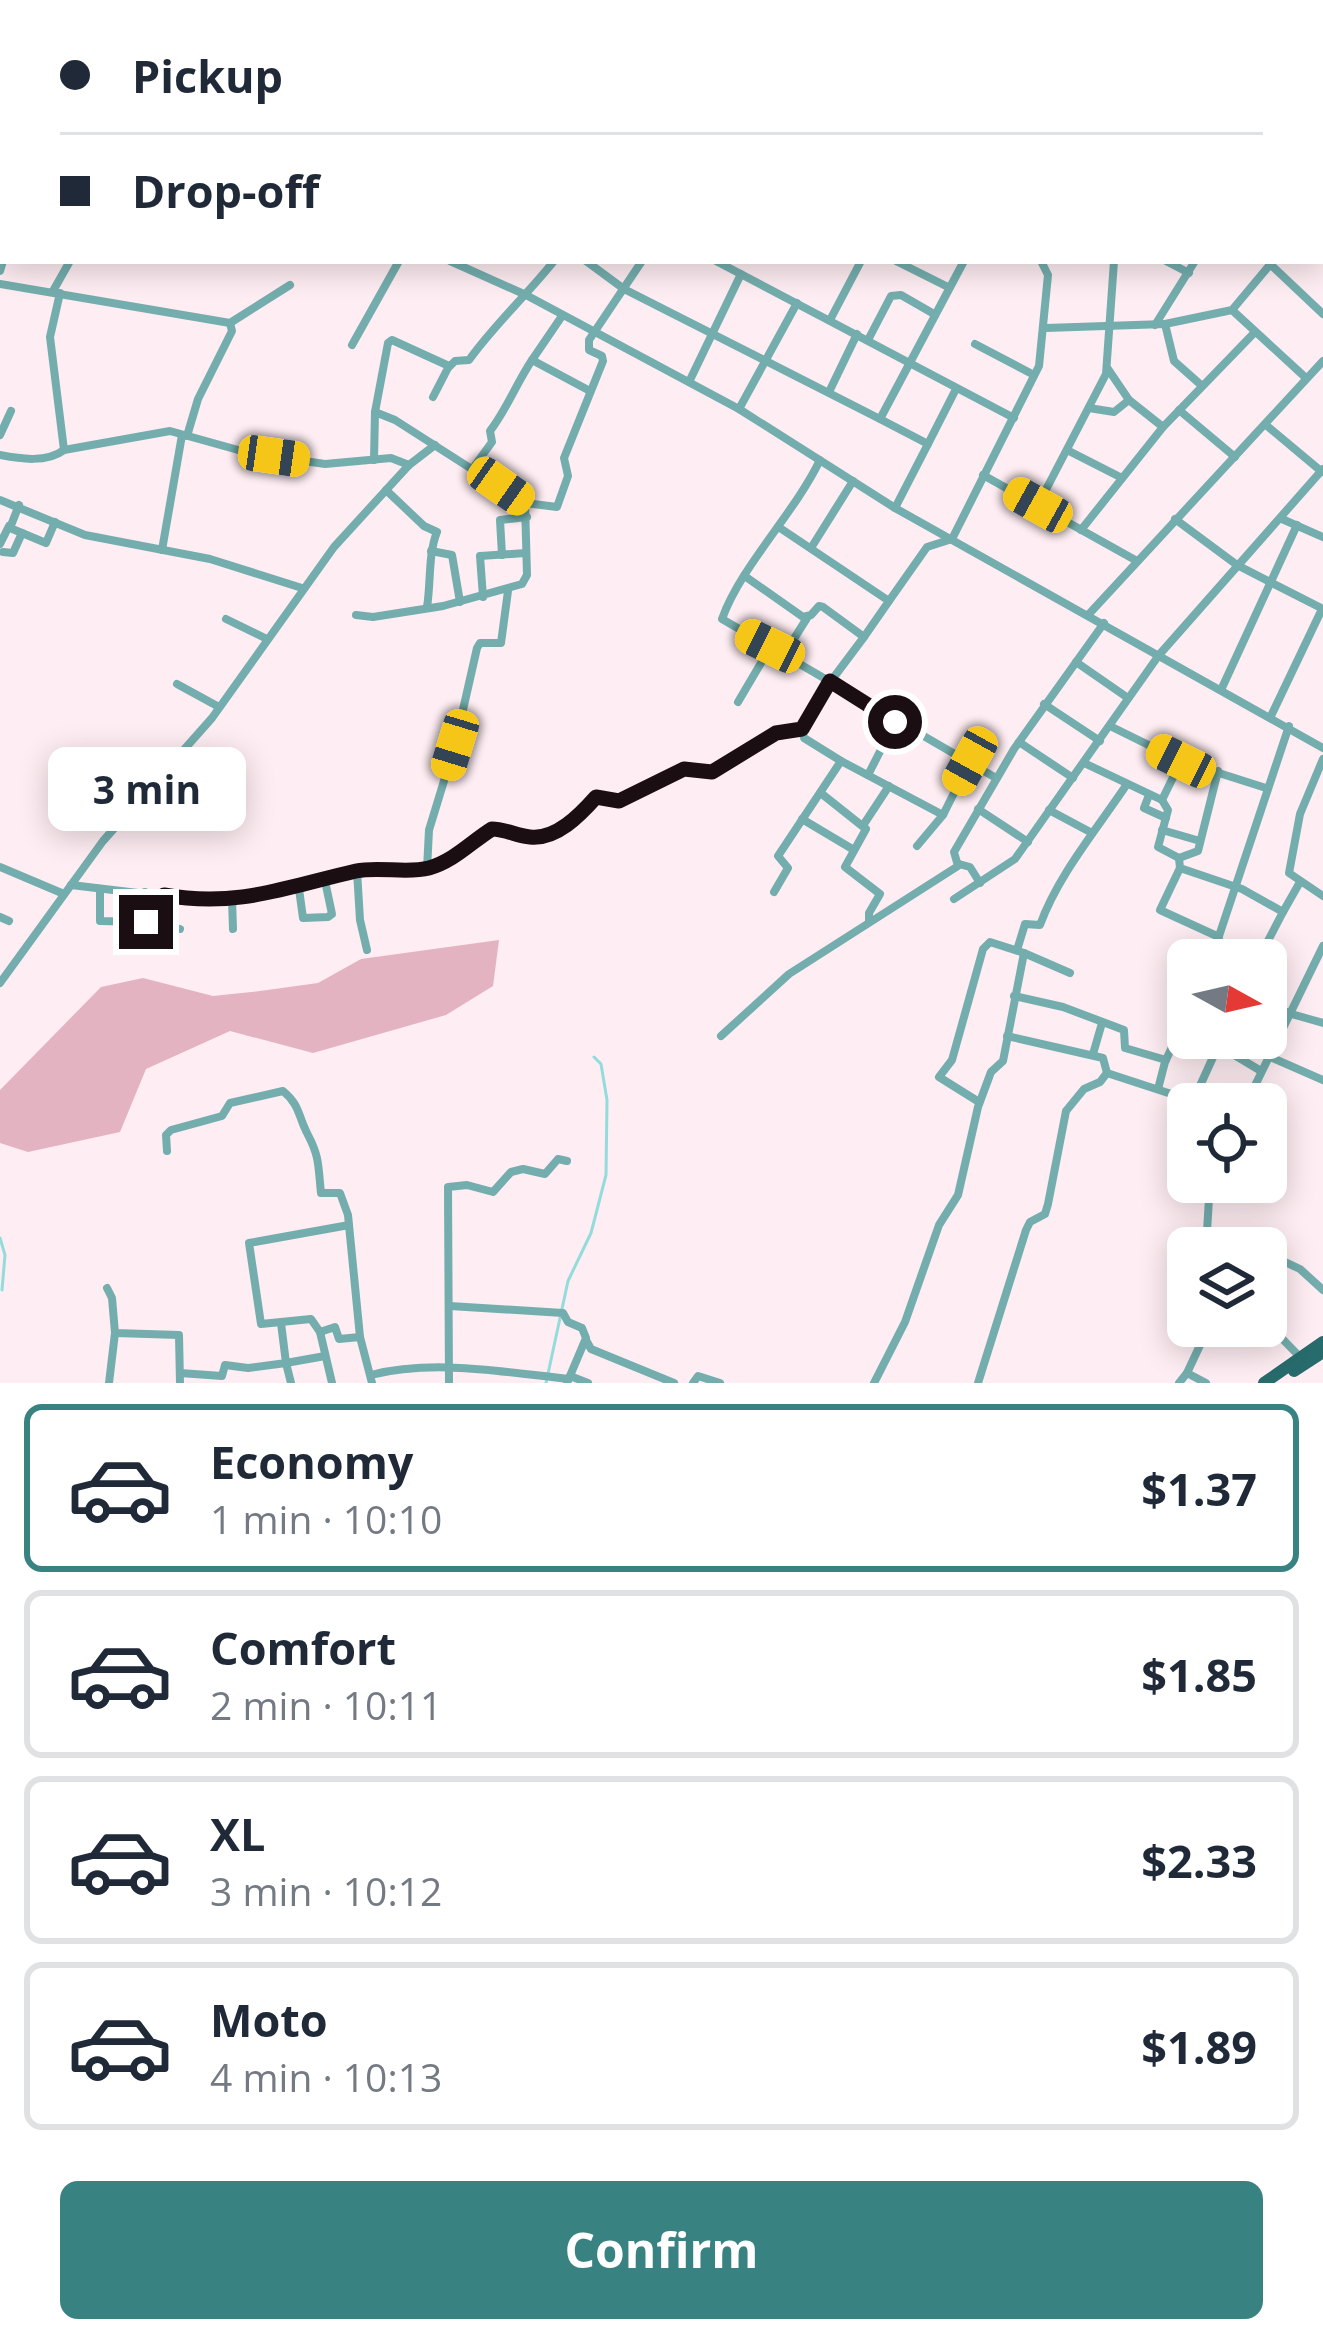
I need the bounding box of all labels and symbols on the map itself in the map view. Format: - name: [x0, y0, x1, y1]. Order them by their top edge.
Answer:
- car: [236, 433, 312, 479]
- car: [461, 451, 541, 521]
- car: [998, 472, 1078, 538]
- car: [730, 614, 810, 678]
- route start: [868, 695, 922, 749]
- car: [427, 705, 483, 785]
- car: [937, 721, 1003, 801]
- car: [1141, 729, 1221, 793]
- callout: 3 min: [47, 748, 245, 832]
- route end: [119, 895, 173, 949]
- north arrow: [1167, 939, 1287, 1059]

